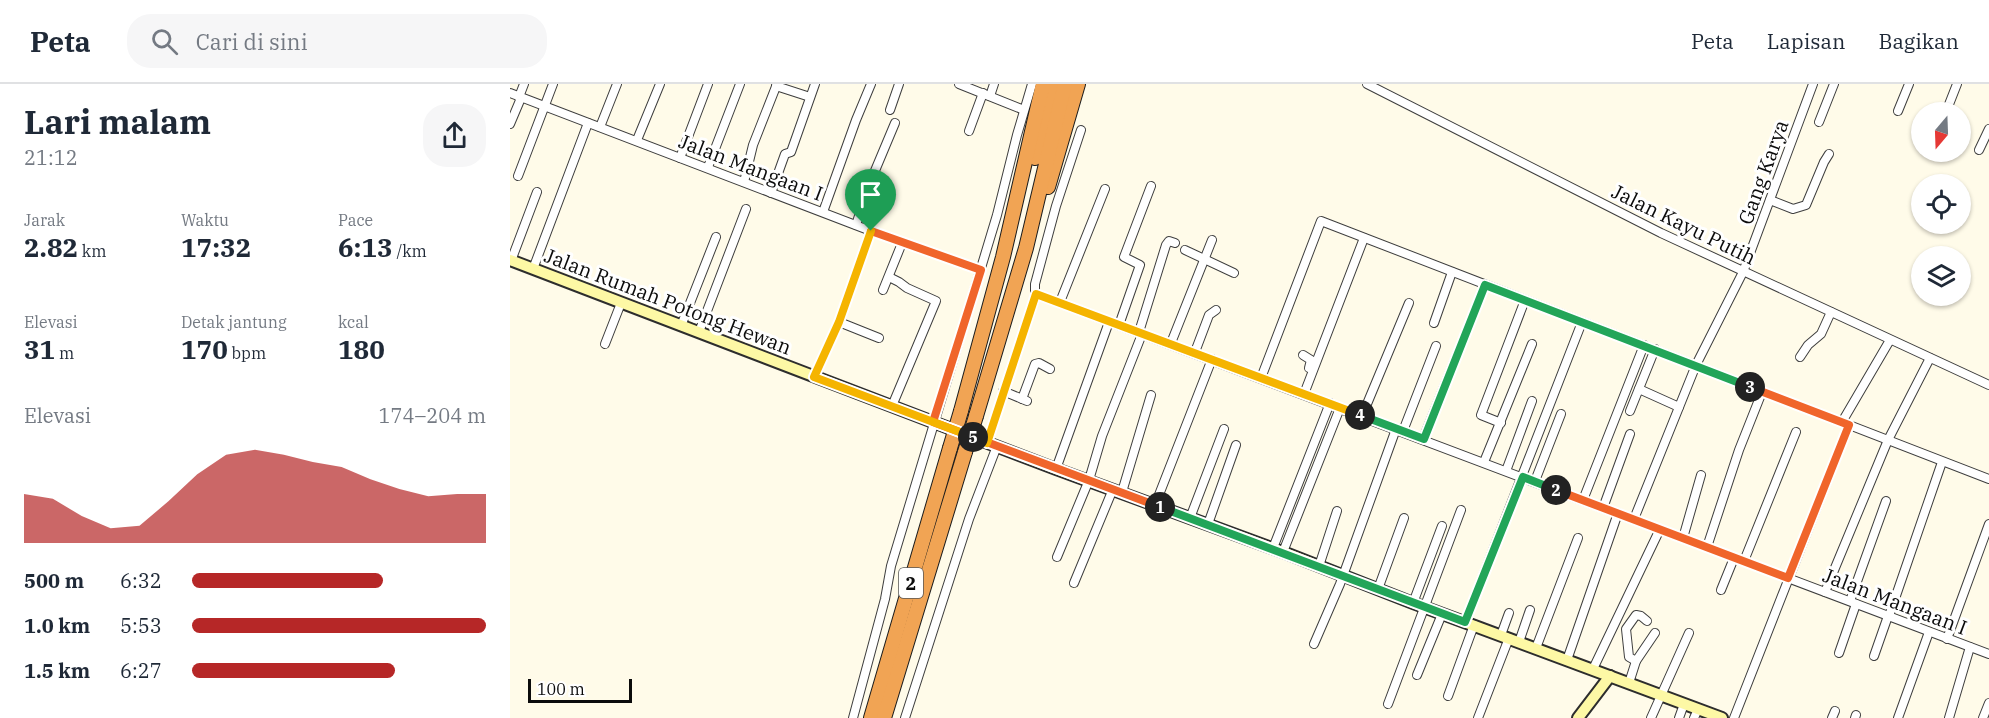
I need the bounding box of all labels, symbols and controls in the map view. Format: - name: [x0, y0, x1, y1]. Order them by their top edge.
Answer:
- search box: [127, 14, 547, 68]
- text: Peta: [30, 23, 91, 60]
- icon: search: [148, 25, 181, 58]
- text: Cari di sini: [196, 27, 308, 56]
- text: Peta: [1691, 27, 1734, 55]
- text: Lapisan: [1767, 27, 1845, 55]
- text: Bagikan: [1878, 27, 1959, 55]
- text: Lari malam: [24, 100, 211, 143]
- north arrow: [1911, 102, 1971, 162]
- map controls: [1911, 102, 1971, 306]
- button: share: [423, 104, 486, 167]
- street label: Gang Karya: [1732, 116, 1794, 228]
- street label: Jalan Mangaan I: [675, 127, 827, 207]
- text: 21:12: [24, 144, 78, 171]
- pin: [845, 169, 896, 231]
- button: locate: [1911, 174, 1971, 234]
- street label: Jalan Kayu Putih: [1607, 177, 1761, 271]
- icon: arrive: [854, 178, 887, 211]
- text: Jarak: [24, 210, 65, 230]
- text: Waktu: [181, 210, 229, 230]
- text: Pace: [338, 210, 373, 230]
- text: 2.82: [24, 230, 78, 264]
- text: 17:32: [181, 230, 251, 264]
- text: 6:13: [338, 230, 393, 264]
- text: km: [78, 241, 106, 261]
- text: /km: [393, 241, 427, 261]
- street label: Jalan Rumah Potong Hewan: [541, 241, 796, 361]
- button: layers: [1911, 246, 1971, 306]
- text: Elevasi: [24, 312, 78, 332]
- text: Detak jantung: [181, 312, 287, 332]
- text: kcal: [338, 312, 369, 332]
- text: 31: [24, 332, 55, 366]
- text: 170: [181, 332, 228, 366]
- text: 180: [338, 332, 385, 366]
- text: m: [55, 343, 74, 363]
- text: bpm: [228, 343, 266, 363]
- pin: 3: [1735, 372, 1765, 402]
- text: 3: [1745, 377, 1755, 397]
- pin: 4: [1345, 400, 1375, 430]
- text: Elevasi: [24, 402, 91, 429]
- text: 174–204 m: [379, 402, 486, 429]
- text: 4: [1355, 405, 1365, 425]
- pin: 5: [958, 422, 988, 452]
- text: 5: [968, 427, 978, 447]
- pin: 2: [1541, 475, 1571, 505]
- text: 2: [1551, 480, 1561, 500]
- pin: 1: [1145, 492, 1175, 522]
- text: 1: [1155, 497, 1165, 517]
- street label: Jalan Mangaan I: [1819, 561, 1971, 641]
- text: 500 m: [24, 567, 84, 594]
- text: 6:32: [120, 567, 162, 594]
- road number: 2: [899, 568, 923, 598]
- text: 1.0 km: [24, 612, 90, 639]
- text: 5:53: [120, 612, 162, 639]
- text: 1.5 km: [24, 657, 90, 684]
- text: 6:27: [120, 657, 162, 684]
- scale bar: [528, 676, 632, 704]
- text: 100 m: [537, 679, 585, 699]

